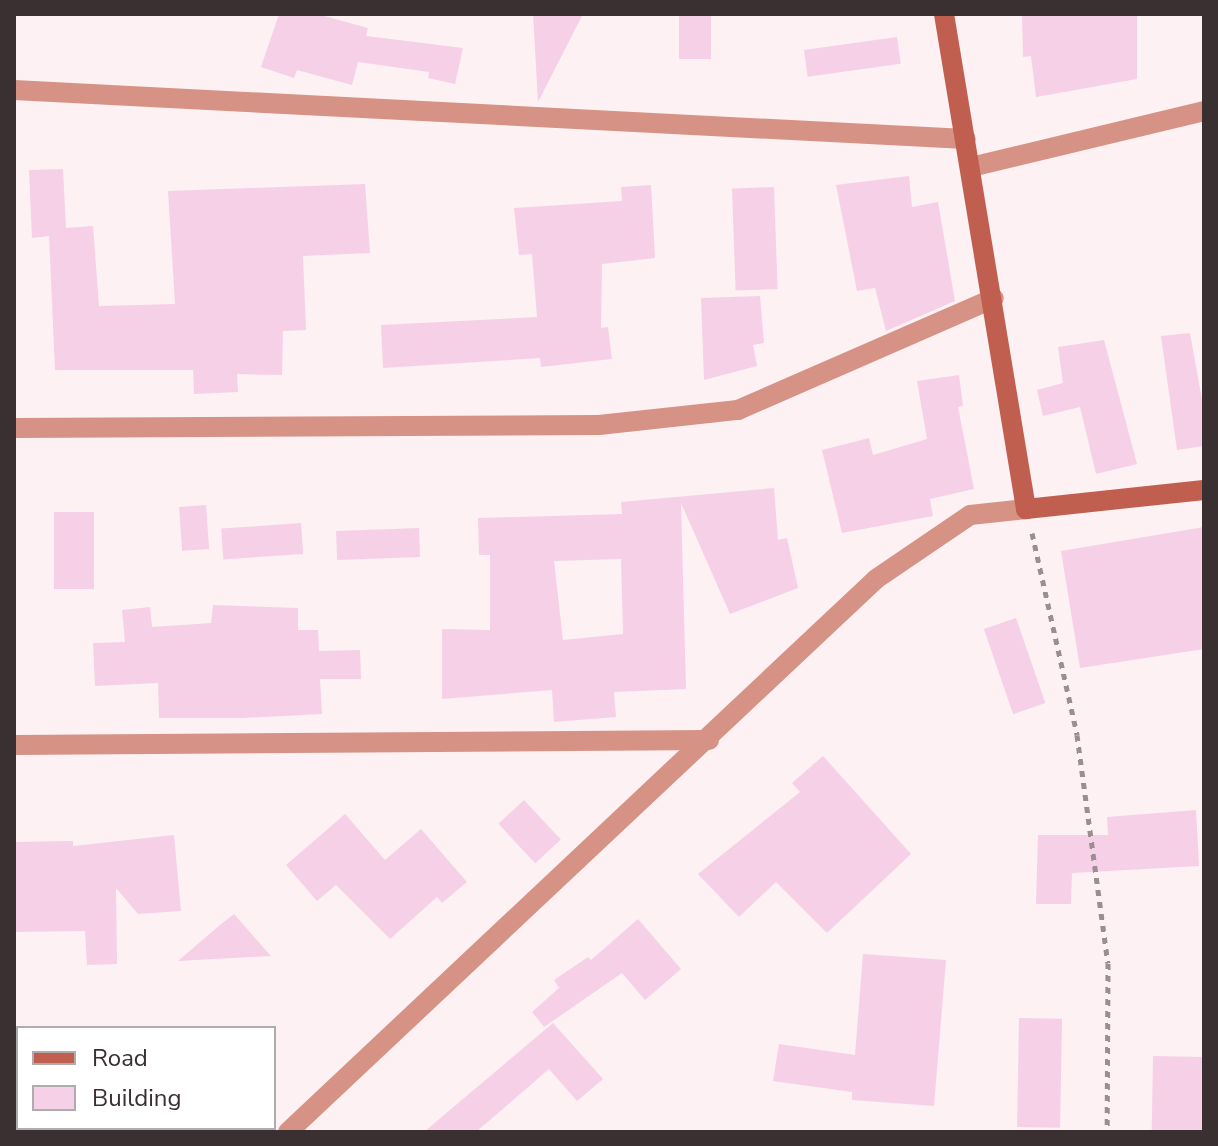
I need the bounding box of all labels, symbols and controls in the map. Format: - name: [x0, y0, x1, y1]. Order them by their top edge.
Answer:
- legend: [16, 1026, 276, 1130]
- text: Road: [92, 1042, 148, 1074]
- text: Building: [92, 1082, 182, 1114]

